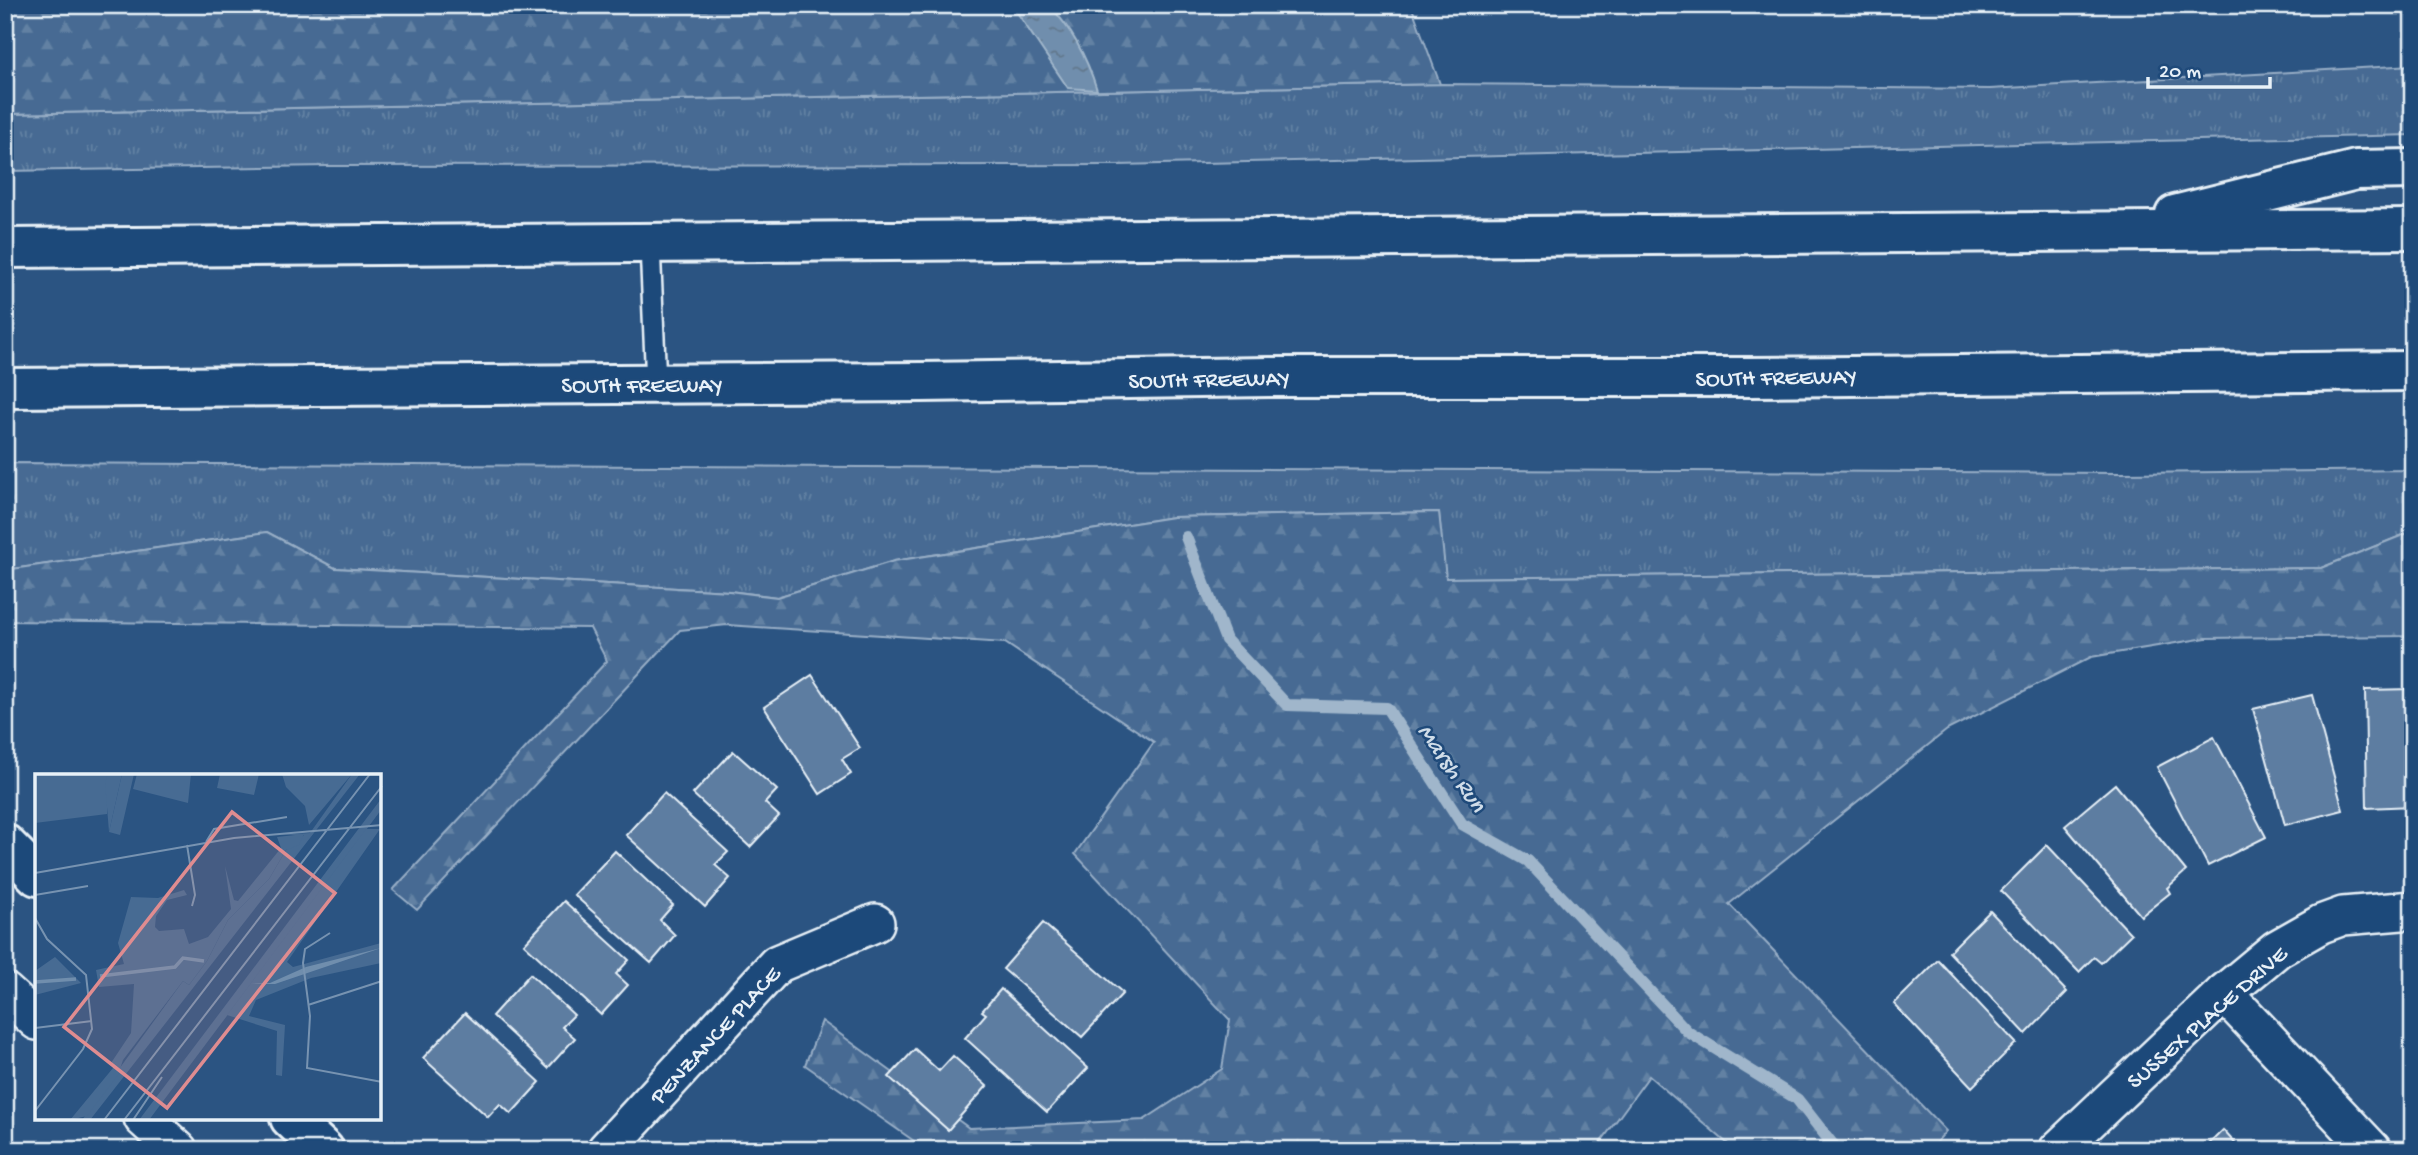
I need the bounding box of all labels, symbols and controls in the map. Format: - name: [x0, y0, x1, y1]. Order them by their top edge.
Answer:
- scale bar: [2148, 46, 2271, 90]
- text: 20 m: [2159, 61, 2201, 86]
- street label: SOUTH FREEWAY: [1695, 365, 1857, 394]
- street label: SOUTH FREEWAY: [1128, 367, 1290, 396]
- street label: SOUTH FREEWAY: [561, 374, 723, 401]
- water label: Marsh Run: [1409, 719, 1491, 819]
- inset map: [35, 774, 382, 1120]
- street label: SUSSEX PLACE DRIVE: [2123, 940, 2295, 1096]
- street label: PENZANCE PLACE: [645, 960, 789, 1112]

